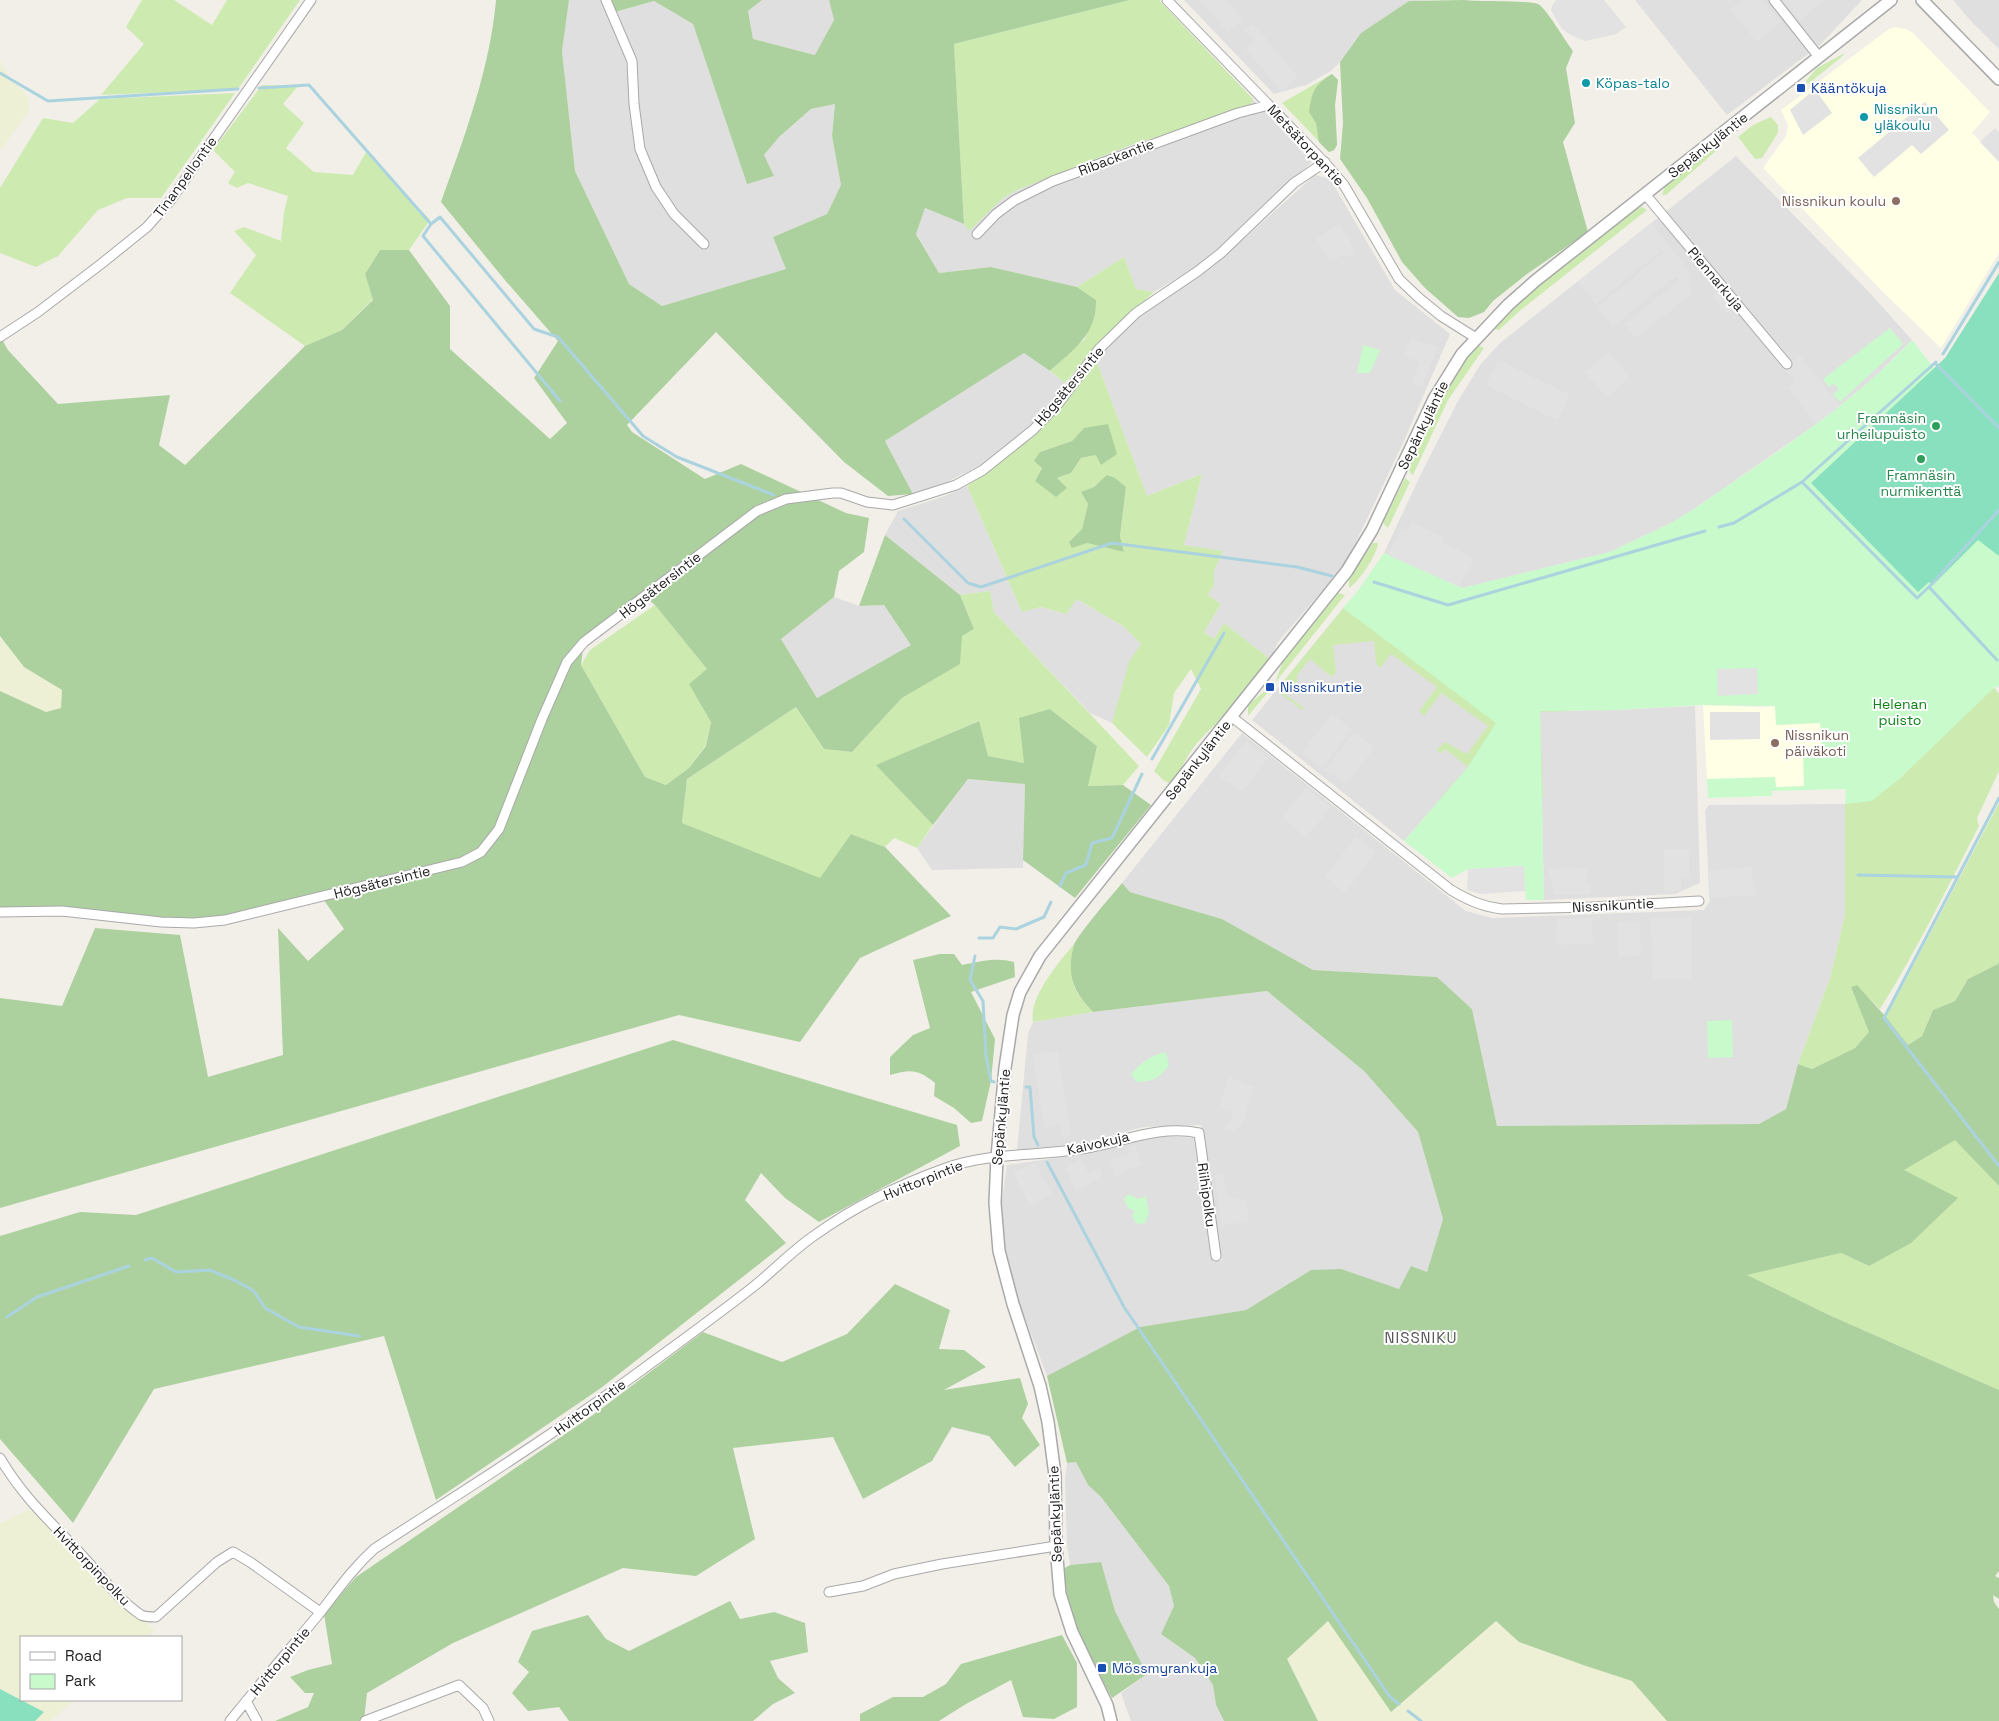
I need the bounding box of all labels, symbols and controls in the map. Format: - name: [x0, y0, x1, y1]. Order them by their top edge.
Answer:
- place label: Köpas-talo: [1596, 74, 1670, 92]
- marker: Köpas-talo: [1580, 77, 1592, 89]
- place label: Kääntökuja: [1811, 79, 1886, 97]
- marker: Kääntökuja: [1795, 82, 1807, 94]
- street label: Metsätorpantie: [1264, 100, 1348, 190]
- place label: Nissnikun yläkoulu: [1874, 100, 1938, 134]
- street label: Sepänkyläntie: [1664, 108, 1752, 182]
- marker: Nissnikun yläkoulu: [1858, 111, 1870, 123]
- street label: Tinanpellontie: [149, 133, 221, 221]
- street label: Ribackantie: [1076, 134, 1156, 180]
- place label: Nissnikun koulu: [1782, 192, 1886, 210]
- marker: Nissnikun koulu: [1890, 195, 1902, 207]
- street label: Piennarkuja: [1684, 243, 1748, 315]
- street label: Högsätersintie: [1030, 342, 1108, 430]
- street label: Sepänkyläntie: [1394, 378, 1452, 472]
- place label: Framnäsin urheilupuisto: [1837, 409, 1926, 443]
- marker: Framnäsin urheilupuisto: [1930, 420, 1942, 432]
- marker: Framnäsin nurmikenttä: [1915, 453, 1927, 465]
- place label: Framnäsin nurmikenttä: [1881, 466, 1961, 500]
- street label: Högsätersintie: [616, 548, 704, 622]
- place label: Nissnikuntie: [1280, 678, 1362, 696]
- marker: Nissnikuntie: [1264, 681, 1276, 693]
- park label: Helenan puisto: [1873, 695, 1927, 729]
- street label: Sepänkyläntie: [1161, 716, 1235, 804]
- place label: Nissnikun päiväkoti: [1785, 726, 1849, 760]
- marker: Nissnikun päiväkoti: [1769, 737, 1781, 749]
- street label: Högsätersintie: [332, 861, 432, 903]
- street label: Nissnikuntie: [1572, 894, 1654, 916]
- street label: Sepänkyläntie: [988, 1068, 1014, 1166]
- street label: Kaivokuja: [1065, 1127, 1131, 1159]
- street label: Hvittorpintie: [881, 1156, 965, 1204]
- street label: Riihipolku: [1194, 1162, 1220, 1228]
- district label: NISSNIKU: [1385, 1328, 1457, 1347]
- street label: Hvittorpintie: [551, 1375, 629, 1439]
- street label: Sepänkyläntie: [1044, 1465, 1066, 1563]
- street label: Hvittorpinpolku: [50, 1523, 134, 1609]
- street label: Hvittorpintie: [246, 1623, 314, 1699]
- legend: [20, 1636, 182, 1701]
- text: Road: [65, 1646, 102, 1665]
- place label: Mössmyrankuja: [1112, 1659, 1217, 1677]
- marker: Mössmyrankuja: [1096, 1662, 1108, 1674]
- text: Park: [65, 1671, 96, 1690]

